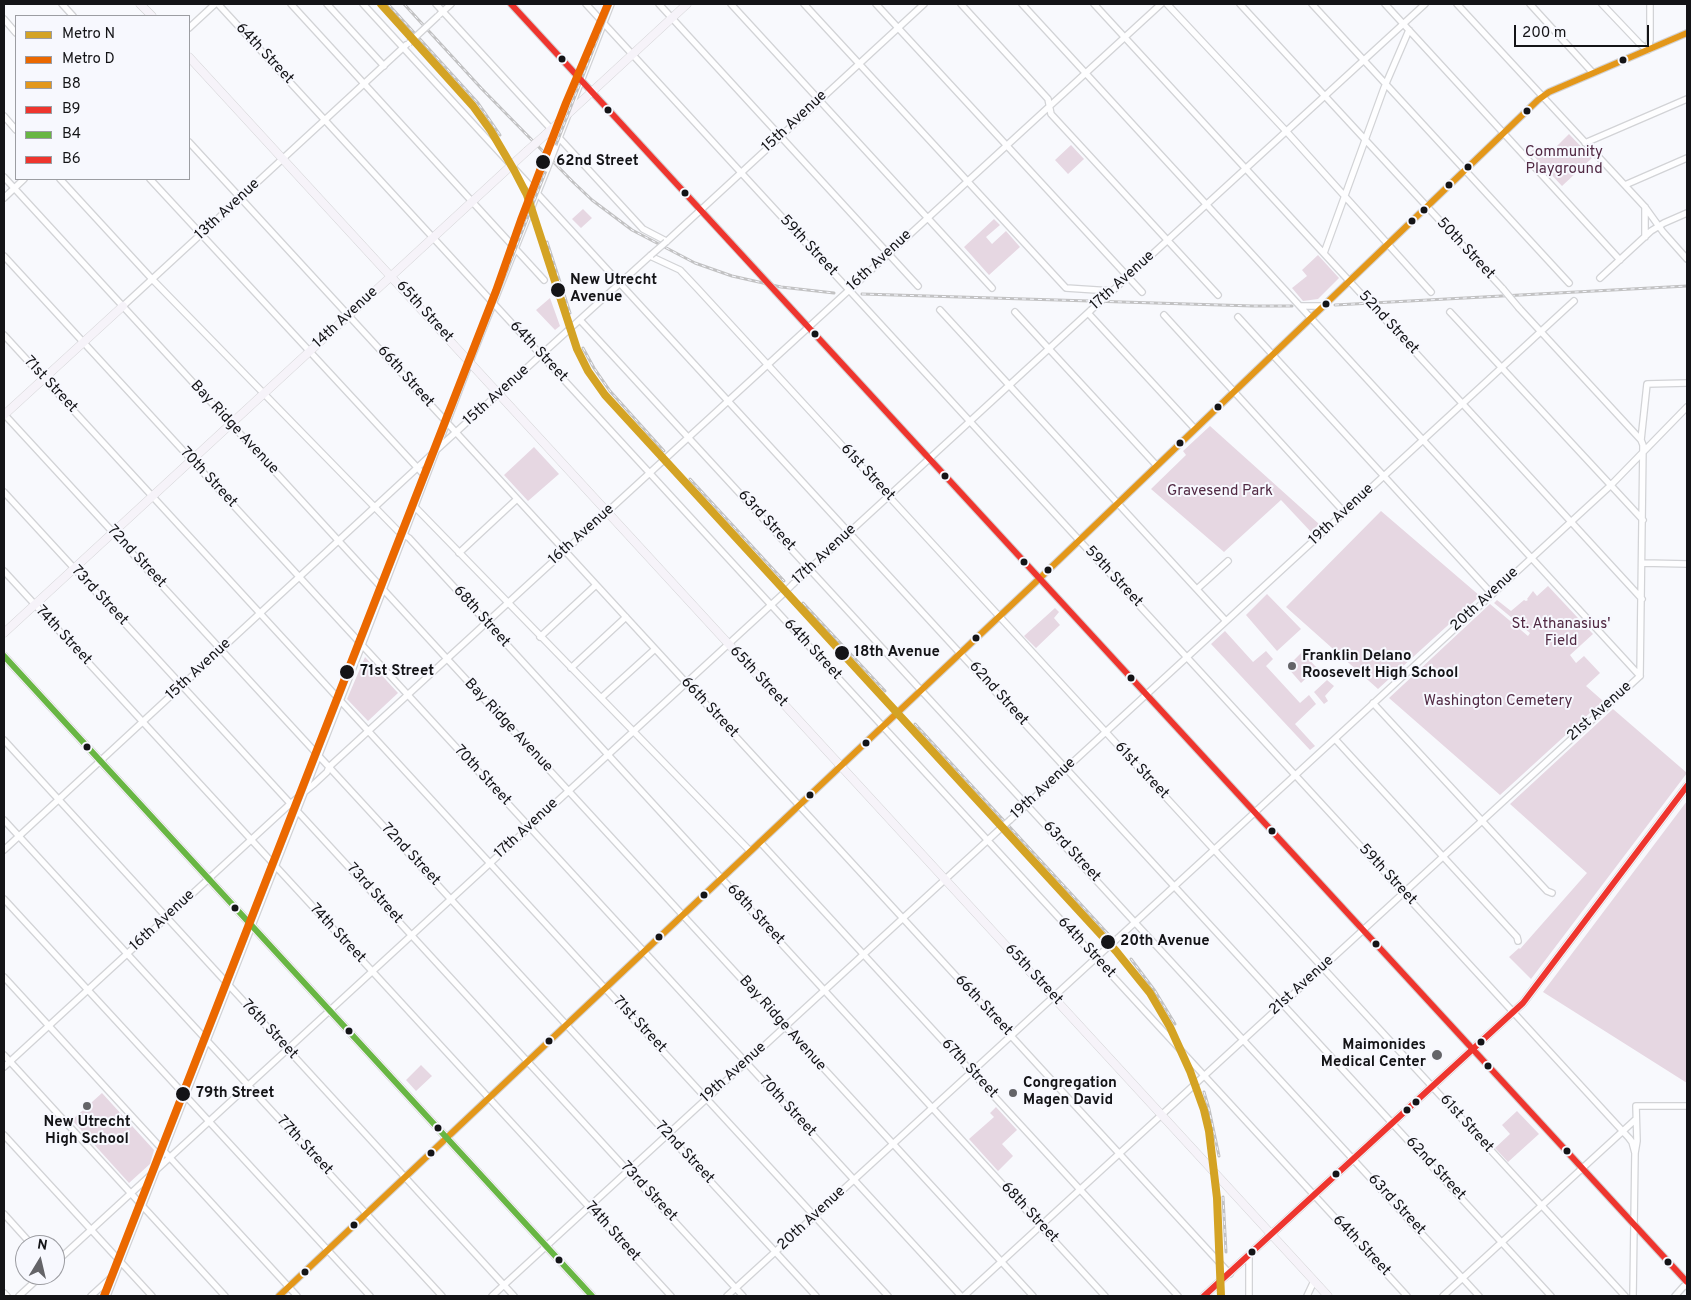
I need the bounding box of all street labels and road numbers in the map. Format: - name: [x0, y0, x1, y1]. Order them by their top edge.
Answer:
- street label: 64th Street: [231, 20, 297, 88]
- street label: 15th Avenue: [759, 87, 831, 157]
- street label: 13th Avenue: [192, 176, 264, 244]
- street label: 59th Street: [775, 212, 841, 280]
- street label: 50th Street: [1432, 215, 1498, 283]
- street label: 16th Avenue: [844, 226, 916, 296]
- street label: 17th Avenue: [1087, 247, 1159, 315]
- street label: 65th Street: [392, 277, 456, 347]
- street label: 14th Avenue: [310, 283, 382, 353]
- street label: 52nd Street: [1354, 287, 1422, 359]
- street label: 64th Street: [505, 318, 571, 386]
- street label: 66th Street: [373, 343, 437, 411]
- street label: 71st Street: [19, 353, 81, 417]
- street label: 15th Avenue: [460, 362, 534, 430]
- street label: Bay Ridge Avenue: [186, 377, 282, 479]
- street label: 61st Street: [836, 441, 898, 505]
- street label: 70th Street: [176, 444, 240, 512]
- street label: 19th Avenue: [1306, 480, 1378, 550]
- street label: 63rd Street: [733, 487, 799, 555]
- street label: 16th Avenue: [545, 501, 619, 569]
- street label: 17th Avenue: [789, 521, 861, 589]
- street label: 72nd Street: [103, 522, 169, 592]
- street label: 59th Street: [1080, 543, 1146, 611]
- street label: 73rd Street: [67, 562, 131, 630]
- street label: 20th Avenue: [1447, 564, 1523, 636]
- street label: 68th Street: [449, 583, 513, 651]
- street label: 74th Street: [31, 603, 95, 669]
- street label: 64th Street: [779, 616, 845, 684]
- street label: 15th Avenue: [163, 635, 235, 705]
- street label: 65th Street: [725, 643, 791, 711]
- street label: 62nd Street: [965, 658, 1031, 730]
- street label: 66th Street: [676, 674, 742, 742]
- street label: Bay Ridge Avenue: [460, 675, 556, 777]
- street label: 21st Avenue: [1564, 678, 1636, 746]
- street label: 61st Street: [1110, 739, 1172, 803]
- street label: 70th Street: [450, 742, 514, 810]
- street label: 19th Avenue: [1008, 754, 1080, 824]
- street label: 17th Avenue: [491, 795, 563, 863]
- street label: 63rd Street: [1038, 818, 1104, 886]
- street label: 72nd Street: [377, 820, 443, 890]
- street label: 59th Street: [1354, 841, 1420, 909]
- street label: 73rd Street: [342, 860, 406, 928]
- street label: 68th Street: [722, 881, 788, 949]
- street label: 16th Avenue: [127, 886, 199, 956]
- street label: 74th Street: [305, 901, 369, 967]
- street label: 64th Street: [1053, 914, 1119, 982]
- street label: 65th Street: [1000, 941, 1066, 1009]
- street label: 21st Avenue: [1266, 952, 1338, 1020]
- street label: 66th Street: [950, 972, 1016, 1040]
- street label: Bay Ridge Avenue: [735, 973, 829, 1075]
- street label: 71st Street: [608, 993, 670, 1057]
- street label: 76th Street: [237, 997, 301, 1063]
- street label: 67th Street: [937, 1036, 1001, 1102]
- street label: 19th Avenue: [697, 1039, 771, 1107]
- street label: 70th Street: [755, 1073, 819, 1141]
- street label: 61st Street: [1435, 1091, 1497, 1157]
- street label: 77th Street: [272, 1113, 336, 1179]
- street label: 72nd Street: [651, 1118, 717, 1188]
- street label: 62nd Street: [1401, 1134, 1469, 1204]
- street label: 73rd Street: [616, 1158, 680, 1226]
- street label: 63rd Street: [1363, 1171, 1429, 1239]
- street label: 68th Street: [996, 1179, 1062, 1247]
- street label: 20th Avenue: [774, 1183, 850, 1255]
- street label: 74th Street: [580, 1198, 644, 1266]
- street label: 64th Street: [1328, 1212, 1394, 1280]

